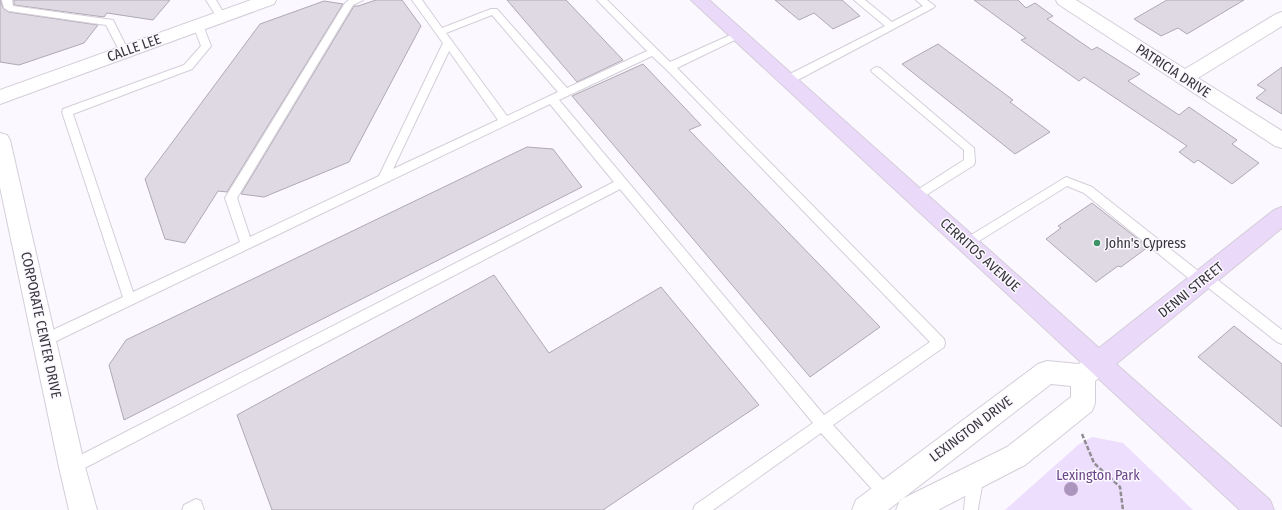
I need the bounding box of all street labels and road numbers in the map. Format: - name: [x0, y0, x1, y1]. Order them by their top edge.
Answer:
- street label: CALLE LEE: [105, 30, 164, 66]
- street label: PATRICIA DRIVE: [1133, 41, 1214, 102]
- street label: CERRITOS AVENUE: [936, 215, 1024, 296]
- street label: CORPORATE CENTER DRIVE: [17, 250, 65, 400]
- street label: DENNI STREET: [1155, 258, 1227, 321]
- street label: LEXINGTON DRIVE: [926, 392, 1016, 466]

